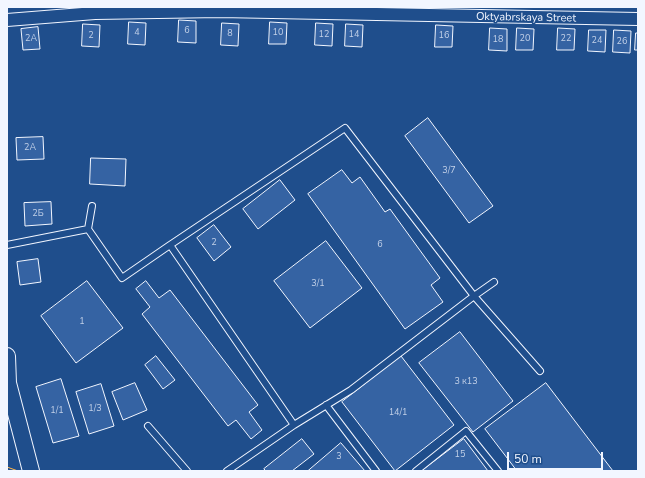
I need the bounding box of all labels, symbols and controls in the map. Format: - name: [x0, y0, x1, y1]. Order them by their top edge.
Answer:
- street label: Oktyabrskaya Street: [476, 11, 576, 25]
- house number: 6: [184, 26, 190, 36]
- house number: 4: [134, 28, 140, 38]
- house number: 10: [273, 28, 283, 38]
- house number: 8: [227, 29, 233, 39]
- house number: 12: [319, 30, 329, 40]
- house number: 14: [349, 30, 359, 40]
- house number: 2: [88, 31, 94, 41]
- house number: 16: [439, 31, 449, 41]
- house number: 2А: [25, 34, 37, 44]
- house number: 20: [520, 34, 530, 44]
- house number: 22: [561, 34, 571, 44]
- house number: 18: [493, 35, 503, 45]
- house number: 24: [592, 36, 602, 46]
- house number: 26: [617, 37, 627, 47]
- house number: 2А: [24, 143, 36, 153]
- house number: 3/7: [442, 166, 456, 176]
- house number: 2Б: [32, 209, 44, 219]
- house number: 2: [211, 238, 217, 248]
- house number: 6: [377, 240, 383, 250]
- house number: 3/1: [311, 279, 325, 289]
- house number: 1: [79, 317, 85, 327]
- house number: 3 к13: [454, 377, 478, 387]
- house number: 1/3: [88, 404, 102, 414]
- house number: 1/1: [50, 406, 64, 416]
- house number: 14/1: [389, 408, 407, 418]
- scale bar: [509, 444, 605, 470]
- house number: 15: [455, 450, 465, 460]
- text: 50 m: [514, 451, 542, 467]
- house number: 3: [336, 452, 342, 462]

